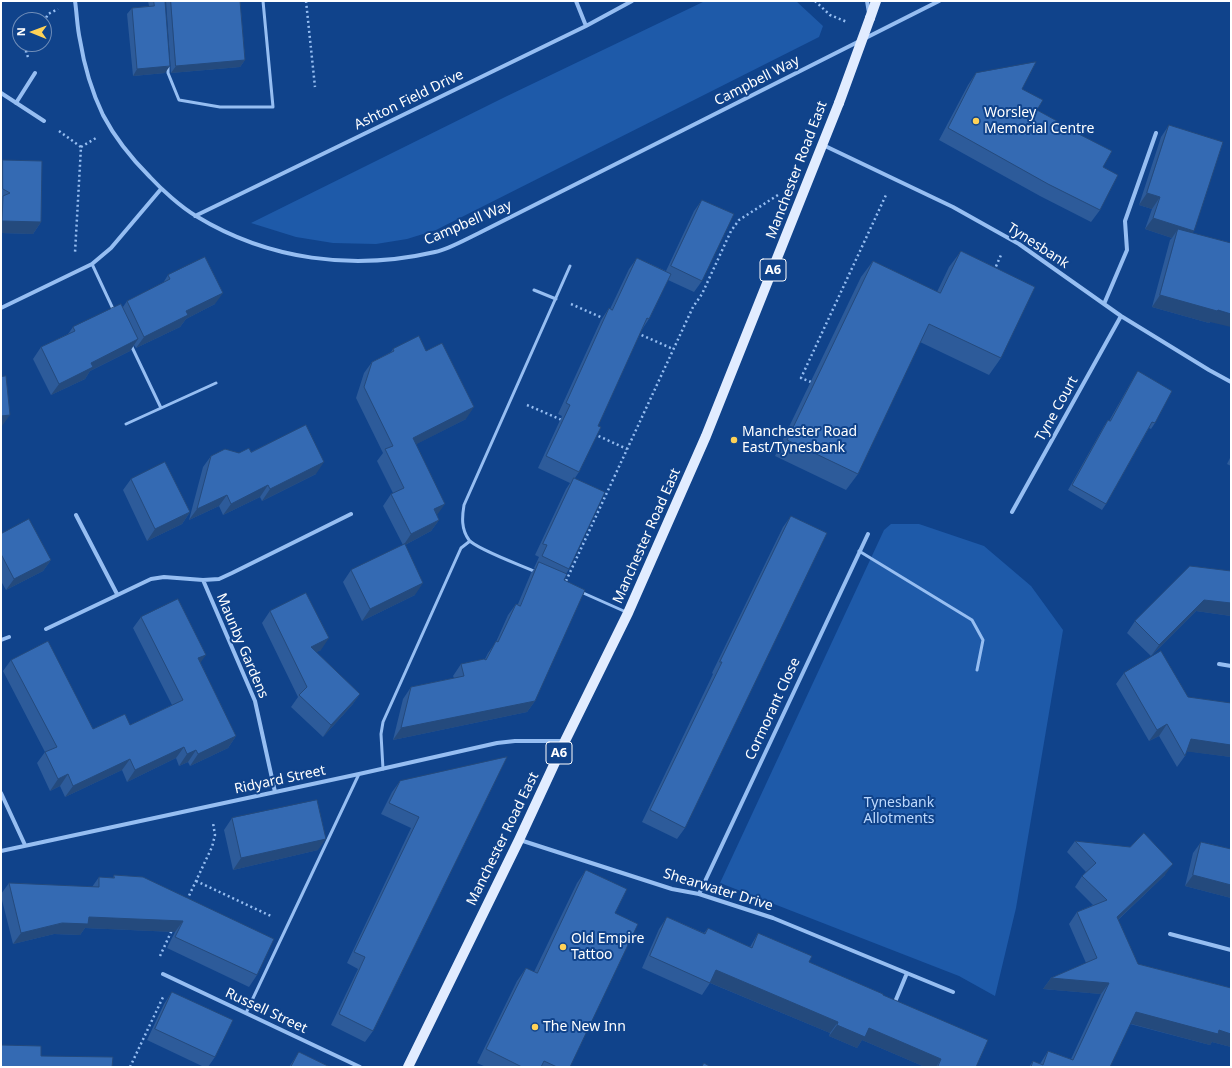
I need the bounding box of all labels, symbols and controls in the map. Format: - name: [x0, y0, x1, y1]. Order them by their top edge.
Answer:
- north arrow: [12, 12, 52, 52]
- text: N: [13, 27, 28, 36]
- street label: Campbell Way: [712, 52, 802, 110]
- street label: Ashton Field Drive: [352, 66, 466, 134]
- street label: Manchester Road East: [763, 99, 831, 241]
- place label: Worsley Memorial Centre: [984, 105, 1095, 138]
- marker: Worsley Memorial Centre: [971, 116, 981, 126]
- street label: Campbell Way: [422, 197, 514, 249]
- street label: Tynesbank: [1004, 220, 1072, 272]
- road number: A6: [760, 259, 786, 281]
- street label: Tyne Court: [1032, 374, 1082, 444]
- place label: Manchester Road East/Tynesbank: [742, 424, 857, 456]
- marker: Manchester Road East/Tynesbank: [729, 435, 739, 445]
- street label: Manchester Road East: [610, 466, 684, 606]
- street label: Maunby Gardens: [212, 591, 272, 701]
- street label: Cormorant Close: [742, 655, 804, 763]
- road number: A6: [546, 742, 572, 764]
- street label: Ridyard Street: [233, 762, 327, 798]
- street label: Manchester Road East: [463, 770, 543, 908]
- park label: Tynesbank Allotments: [863, 795, 935, 828]
- street label: Shearwater Drive: [661, 865, 775, 915]
- place label: Old Empire Tattoo: [571, 931, 644, 964]
- marker: Old Empire Tattoo: [558, 942, 568, 952]
- street label: Russell Street: [222, 985, 310, 1037]
- place label: The New Inn: [543, 1019, 626, 1035]
- marker: The New Inn: [530, 1022, 540, 1032]

